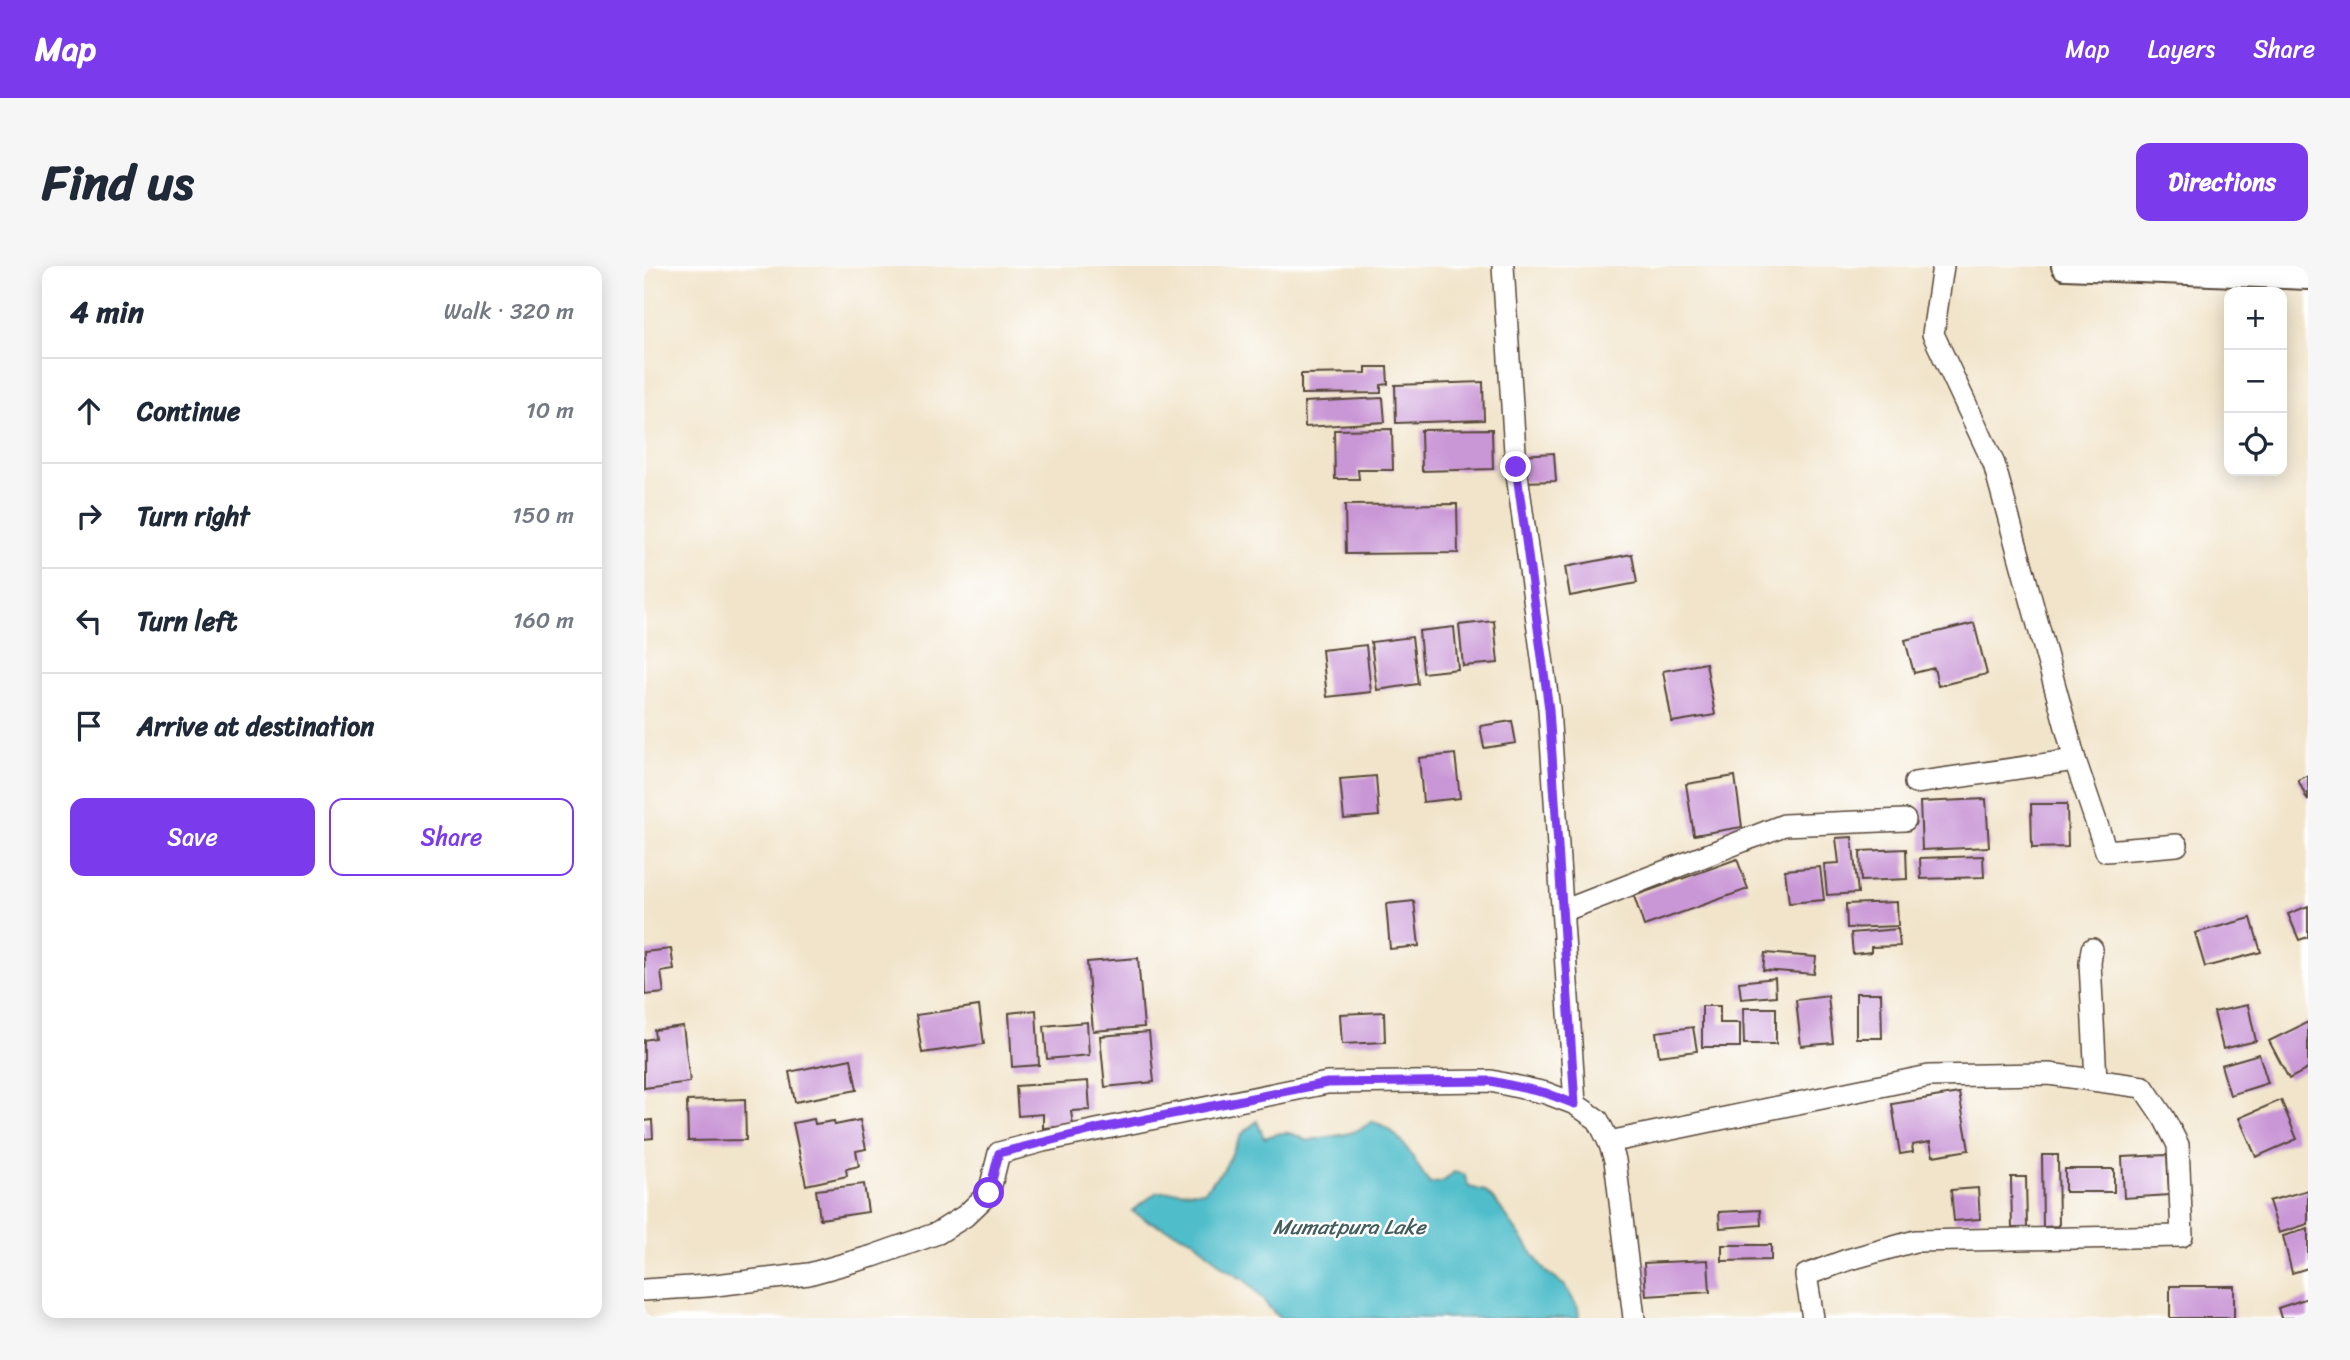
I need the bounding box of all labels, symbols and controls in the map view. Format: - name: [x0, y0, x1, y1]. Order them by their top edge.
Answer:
- text: Map: [35, 20, 96, 78]
- text: Map: [2065, 28, 2110, 70]
- text: Layers: [2148, 28, 2215, 70]
- text: Share: [2253, 28, 2315, 70]
- text: Find us: [42, 139, 194, 226]
- button: Directions: [2136, 143, 2308, 221]
- text: 4 min: [70, 285, 144, 339]
- map controls: [2224, 287, 2287, 476]
- button: +: [2224, 287, 2287, 350]
- text: Walk · 320 m: [444, 291, 574, 332]
- button: −: [2224, 350, 2287, 413]
- text: Continue: [137, 388, 240, 434]
- text: 10 m: [526, 390, 574, 431]
- icon: ahead: [70, 392, 108, 430]
- button: locate: [2224, 413, 2287, 476]
- route end: [1500, 451, 1531, 482]
- text: Turn right: [137, 493, 250, 539]
- text: 150 m: [512, 495, 574, 536]
- icon: right: [70, 497, 108, 535]
- text: Turn left: [137, 598, 237, 644]
- text: 160 m: [513, 600, 574, 641]
- icon: left: [70, 602, 108, 640]
- text: Arrive at destination: [137, 703, 374, 749]
- icon: arrive: [70, 707, 108, 745]
- button: Save: [70, 798, 315, 876]
- button: Share: [329, 798, 574, 876]
- route start: [973, 1177, 1004, 1208]
- water label: Mumatpura Lake: [1273, 1208, 1427, 1246]

